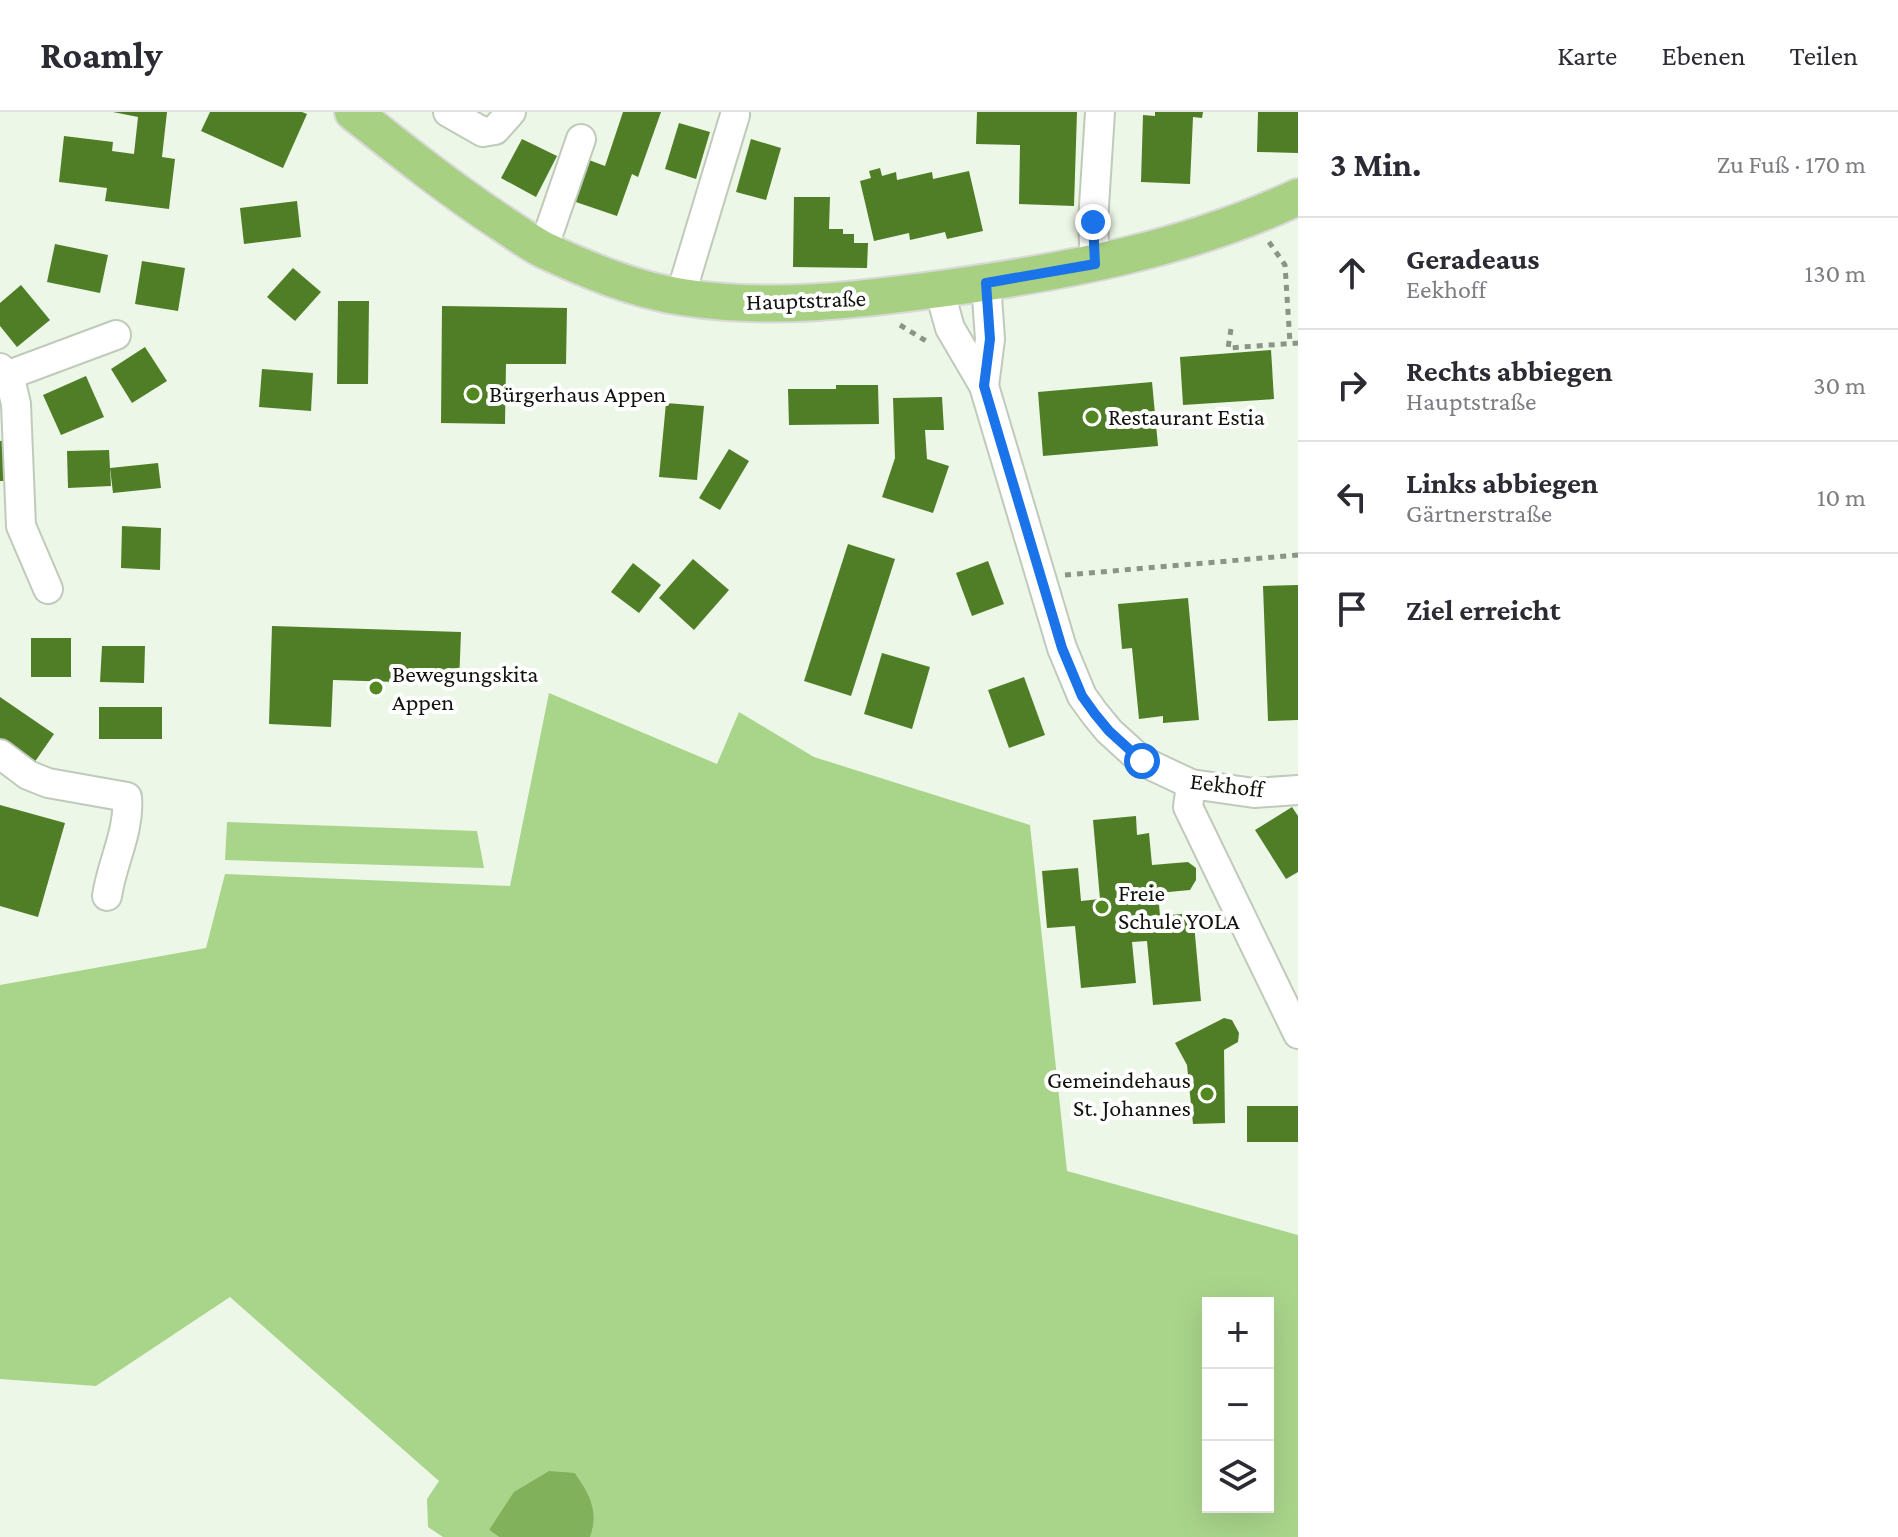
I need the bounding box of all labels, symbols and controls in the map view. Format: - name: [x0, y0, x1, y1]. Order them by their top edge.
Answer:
- text: Roamly: [40, 34, 163, 76]
- text: Karte: [1557, 40, 1617, 71]
- text: Ebenen: [1661, 40, 1746, 71]
- text: Teilen: [1790, 40, 1858, 71]
- text: 3 Min.: [1330, 146, 1422, 183]
- text: Zu Fuß · 170 m: [1717, 150, 1866, 179]
- route end: [1075, 204, 1111, 240]
- text: Geradeaus: [1406, 242, 1540, 275]
- icon: ahead: [1330, 251, 1374, 295]
- text: 130 m: [1805, 259, 1866, 288]
- text: Eekhoff: [1406, 275, 1486, 304]
- street label: Hauptstraße: [745, 284, 867, 315]
- text: Rechts abbiegen: [1406, 354, 1613, 387]
- icon: right: [1330, 363, 1374, 407]
- text: 30 m: [1813, 371, 1866, 400]
- place label: Bürgerhaus Appen: [489, 380, 666, 407]
- marker: Bürgerhaus Appen: [464, 385, 482, 403]
- text: Hauptstraße: [1406, 387, 1536, 416]
- place label: Restaurant Estia: [1108, 403, 1265, 430]
- marker: Restaurant Estia: [1083, 408, 1101, 426]
- text: Links abbiegen: [1406, 466, 1598, 499]
- icon: left: [1330, 475, 1374, 519]
- text: 10 m: [1817, 483, 1866, 512]
- text: Gärtnerstraße: [1406, 499, 1552, 528]
- icon: arrive: [1330, 587, 1374, 631]
- text: Ziel erreicht: [1406, 593, 1561, 626]
- place label: Bewegungskita Appen: [392, 660, 538, 715]
- marker: Bewegungskita Appen: [367, 679, 385, 697]
- route start: [1124, 743, 1160, 779]
- street label: Eekhoff: [1189, 767, 1267, 803]
- place label: Freie Schule YOLA: [1118, 879, 1240, 934]
- marker: Freie Schule YOLA: [1093, 898, 1111, 916]
- place label: Gemeindehaus St. Johannes: [1047, 1066, 1191, 1121]
- marker: Gemeindehaus St. Johannes: [1198, 1085, 1216, 1103]
- map controls: [1202, 1297, 1274, 1513]
- button: +: [1202, 1297, 1274, 1369]
- button: −: [1202, 1369, 1274, 1441]
- button: layers: [1202, 1441, 1274, 1513]

